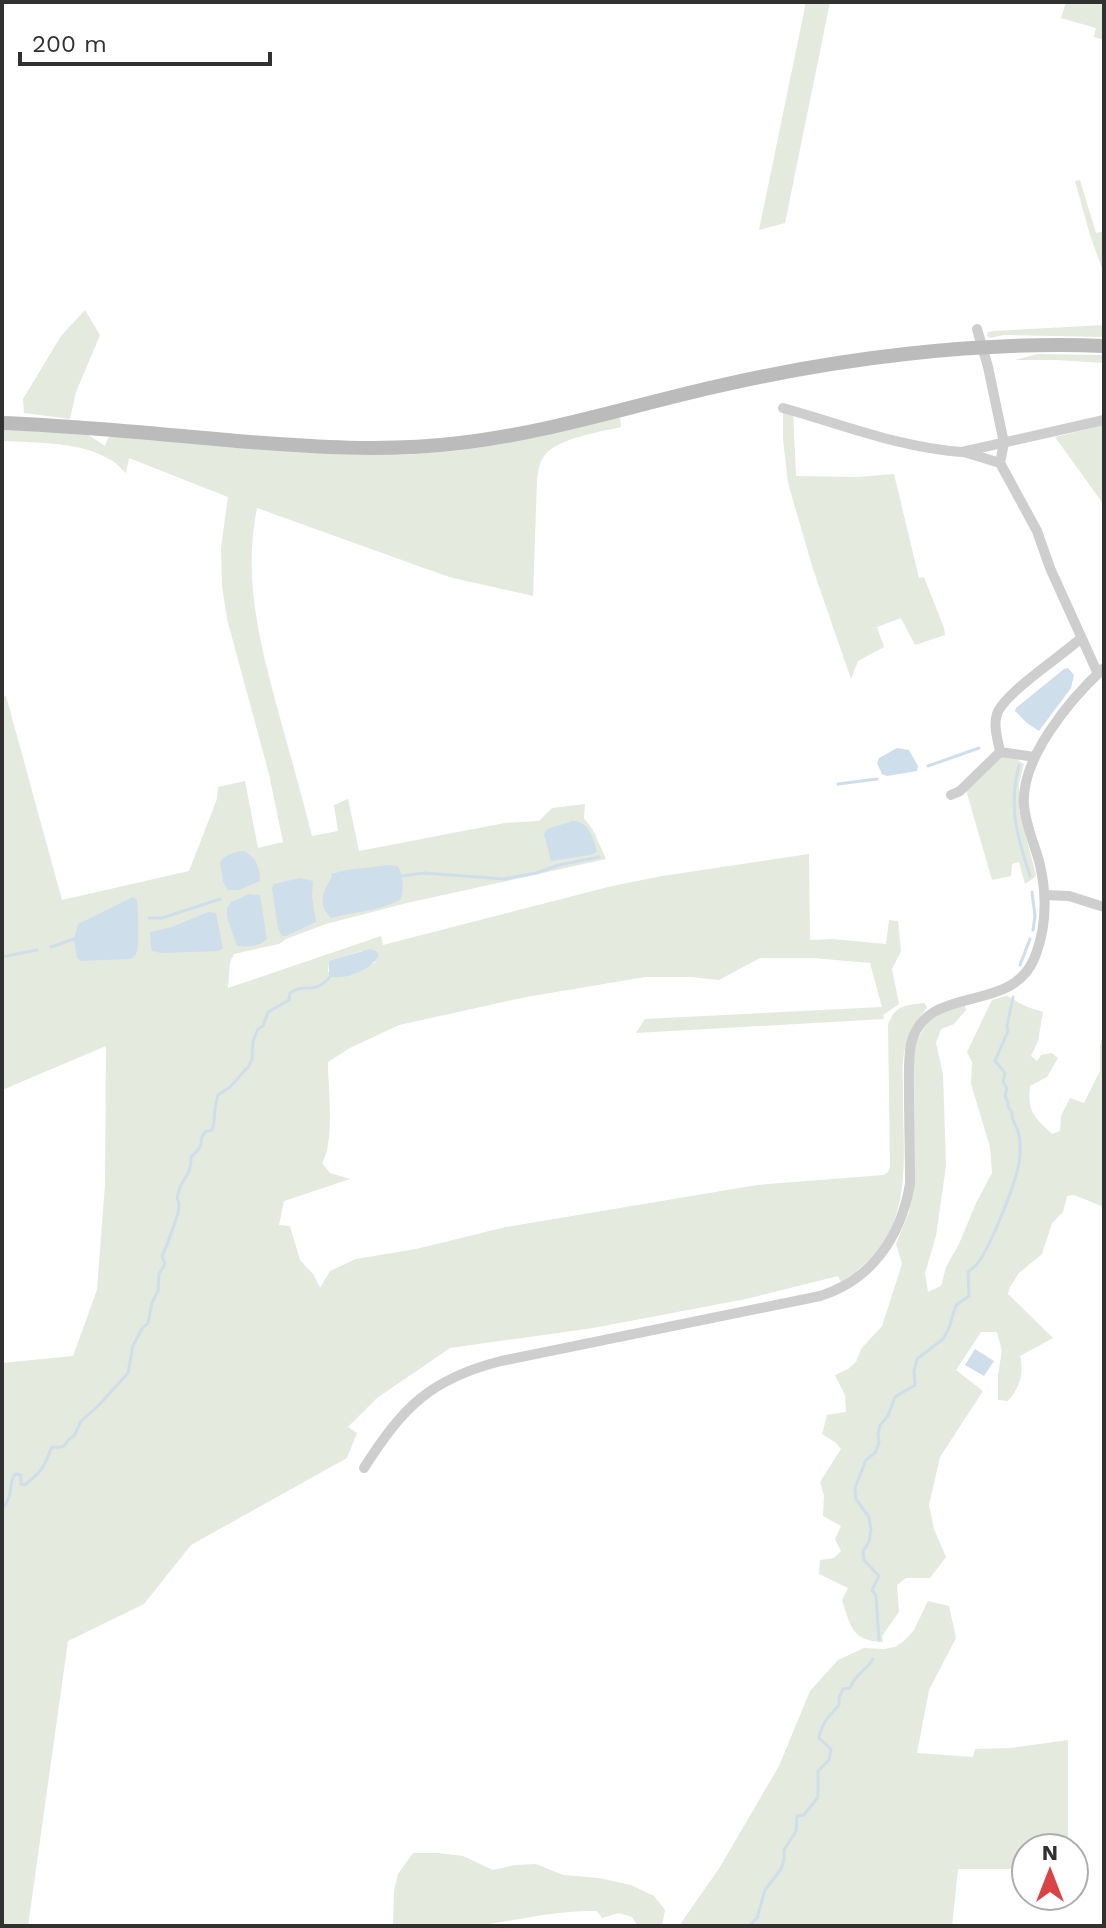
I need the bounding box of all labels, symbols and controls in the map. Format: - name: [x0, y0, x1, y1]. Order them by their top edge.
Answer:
- scale bar: [20, 16, 270, 66]
- text: 200 m: [32, 30, 107, 58]
- north arrow: [1010, 1832, 1090, 1912]
- text: N: [1042, 1840, 1058, 1865]

